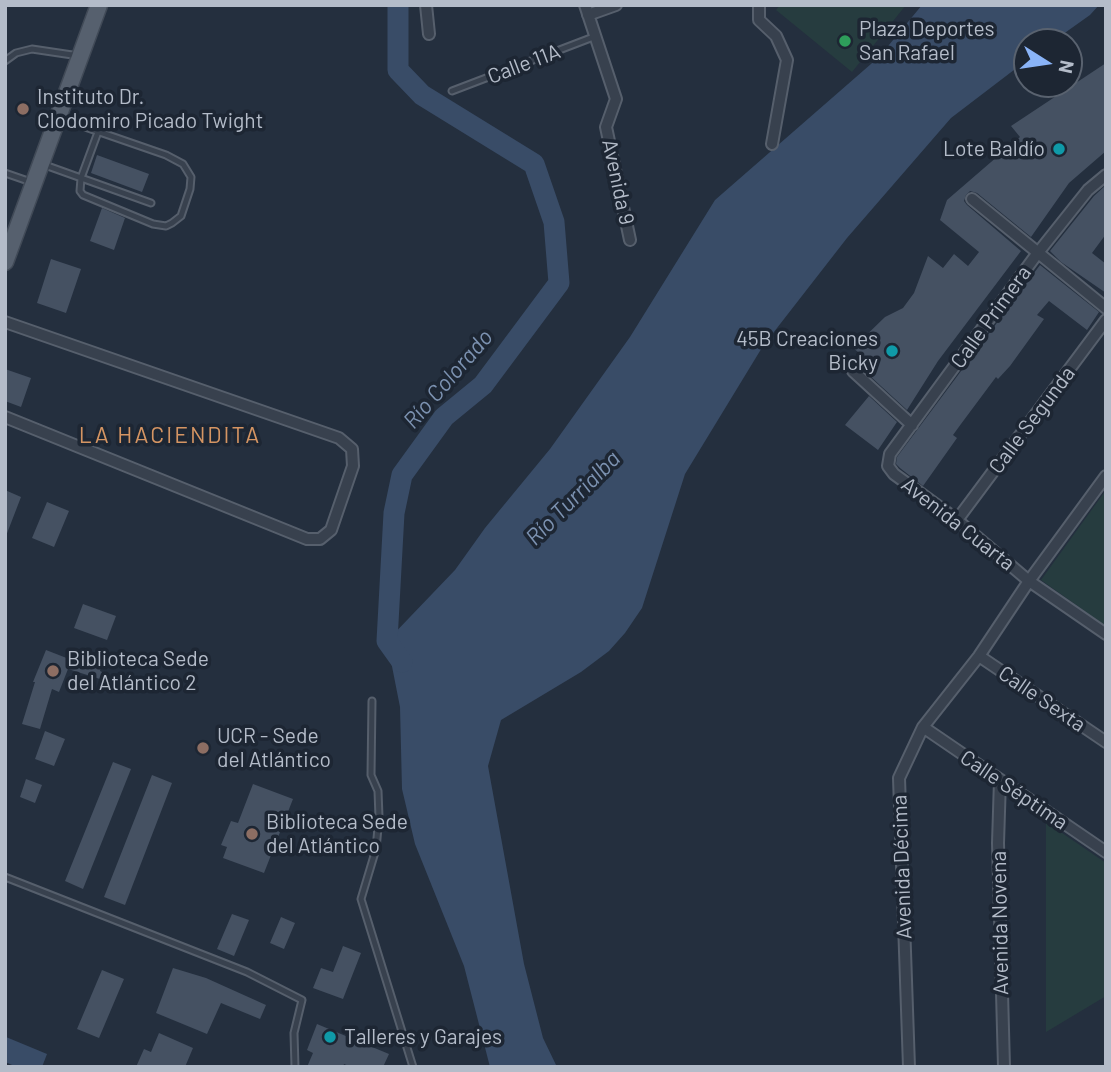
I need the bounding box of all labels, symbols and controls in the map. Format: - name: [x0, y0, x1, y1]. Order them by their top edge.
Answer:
- place label: Plaza Deportes San Rafael: [859, 16, 995, 66]
- north arrow: [1013, 28, 1083, 98]
- marker: Plaza Deportes San Rafael: [837, 33, 853, 49]
- street label: Calle 11A: [484, 39, 564, 89]
- text: N: [1055, 58, 1080, 76]
- place label: Instituto Dr. Clodomiro Picado Twight: [37, 84, 263, 134]
- marker: Instituto Dr. Clodomiro Picado Twight: [15, 101, 31, 117]
- place label: Lote Baldío: [943, 136, 1045, 162]
- street label: Avenida 9: [597, 137, 639, 227]
- marker: Lote Baldío: [1051, 141, 1067, 157]
- street label: Calle Primera: [945, 261, 1037, 373]
- water label: Río Colorado: [397, 324, 499, 434]
- place label: 45B Creaciones Bicky: [736, 326, 878, 376]
- marker: 45B Creaciones Bicky: [884, 343, 900, 359]
- street label: Calle Segunda: [984, 361, 1080, 479]
- district label: LA HACIENDITA: [80, 421, 260, 449]
- water label: Río Turrialba: [520, 445, 626, 551]
- street label: Avenida Cuarta: [896, 472, 1020, 576]
- place label: Biblioteca Sede del Atlántico 2: [67, 646, 209, 696]
- street label: Calle Sexta: [994, 661, 1090, 737]
- marker: Biblioteca Sede del Atlántico 2: [45, 663, 61, 679]
- place label: UCR - Sede del Atlántico: [217, 723, 331, 773]
- marker: UCR - Sede del Atlántico: [195, 740, 211, 756]
- street label: Calle Séptima: [955, 745, 1073, 835]
- street label: Avenida Décima: [887, 794, 917, 940]
- place label: Biblioteca Sede del Atlántico: [266, 809, 408, 859]
- marker: Biblioteca Sede del Atlántico: [244, 826, 260, 842]
- street label: Avenida Novena: [986, 851, 1014, 995]
- place label: Talleres y Garajes: [344, 1024, 502, 1050]
- marker: Talleres y Garajes: [322, 1029, 338, 1045]

